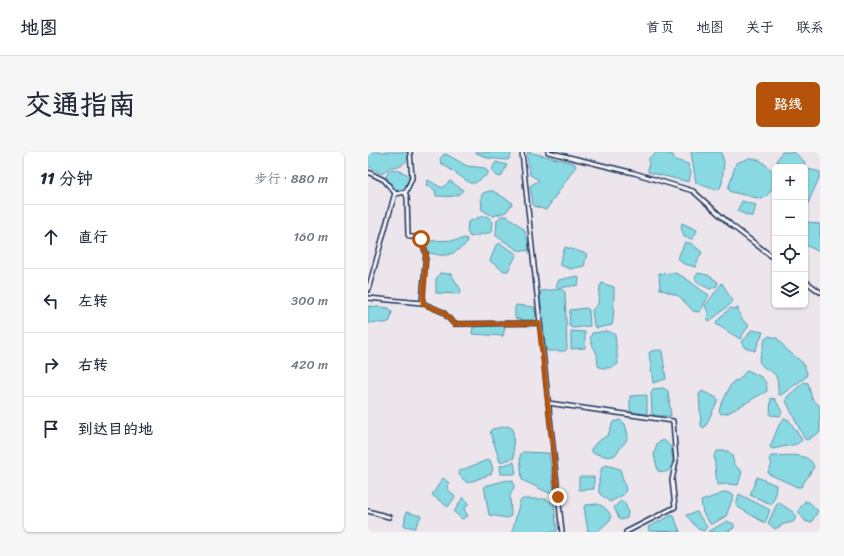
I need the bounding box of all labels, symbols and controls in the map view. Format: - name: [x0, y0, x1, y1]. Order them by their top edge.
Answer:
- text: 地图: [20, 11, 58, 44]
- text: 首页: [646, 15, 674, 40]
- text: 地图: [696, 15, 724, 40]
- text: 关于: [746, 15, 774, 40]
- text: 联系: [796, 15, 824, 40]
- text: 交通指南: [24, 80, 136, 129]
- button: 路线: [756, 82, 820, 127]
- text: 11 分钟: [40, 163, 93, 193]
- map controls: [772, 164, 808, 308]
- button: +: [772, 164, 808, 200]
- text: 步行 · 880 m: [254, 167, 328, 190]
- button: −: [772, 200, 808, 236]
- text: 直行: [78, 224, 108, 250]
- text: 160 m: [293, 225, 328, 248]
- icon: ahead: [40, 226, 62, 248]
- route start: [412, 230, 430, 248]
- button: locate: [772, 236, 808, 272]
- button: layers: [772, 272, 808, 308]
- text: 左转: [78, 288, 108, 314]
- text: 300 m: [291, 289, 328, 312]
- icon: left: [40, 290, 62, 312]
- text: 右转: [78, 352, 108, 378]
- text: 420 m: [291, 353, 328, 376]
- icon: right: [40, 354, 62, 376]
- text: 到达目的地: [78, 416, 153, 442]
- icon: arrive: [40, 418, 62, 440]
- route end: [549, 488, 567, 506]

